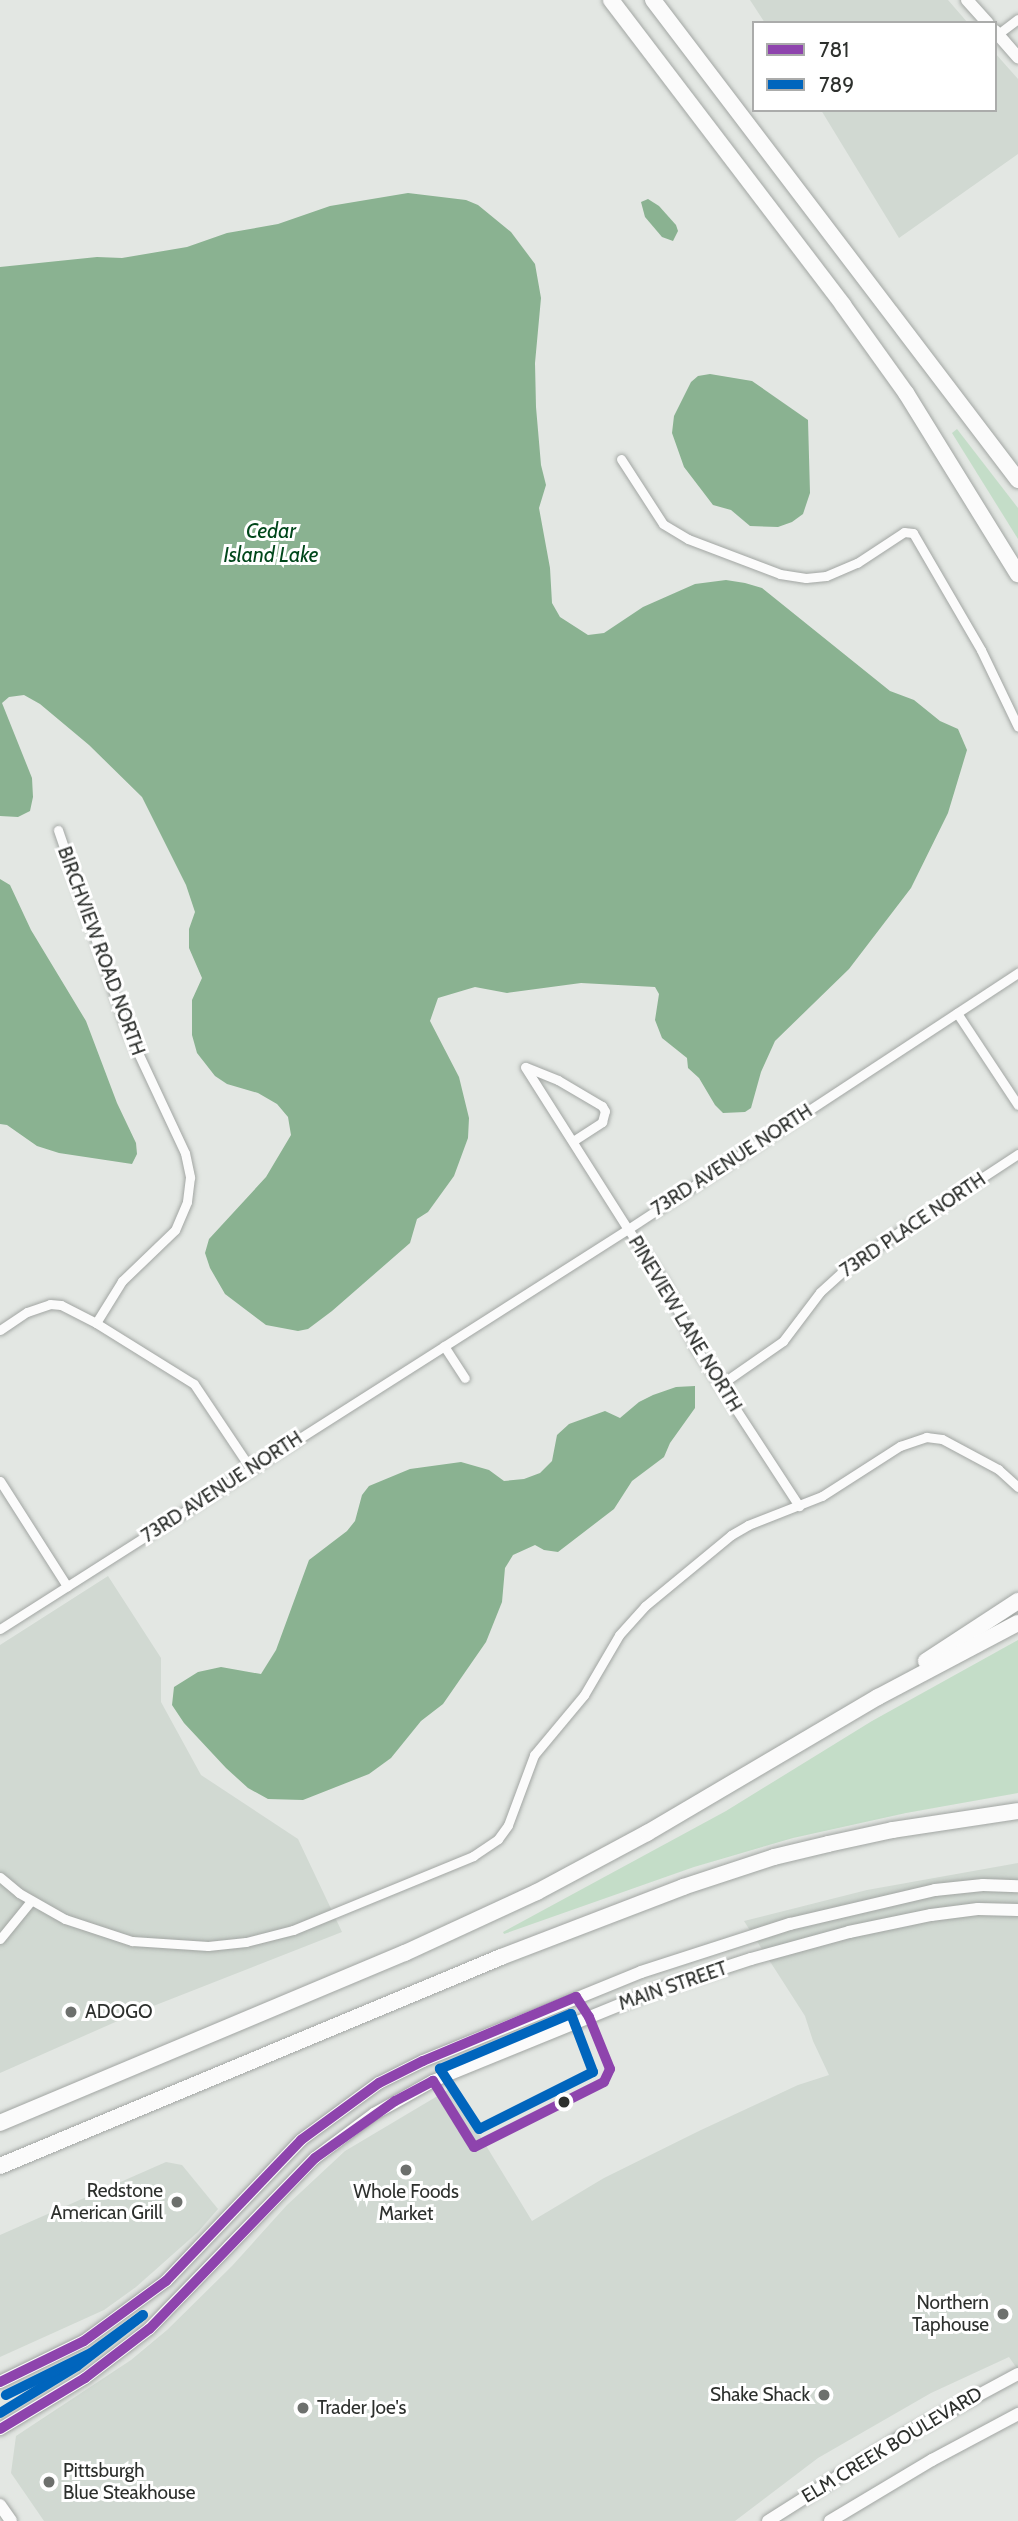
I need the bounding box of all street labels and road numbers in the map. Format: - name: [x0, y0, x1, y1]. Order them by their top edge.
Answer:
- street label: BIRCHVIEW ROAD NORTH: [53, 844, 149, 1058]
- street label: 73RD AVENUE NORTH: [647, 1100, 817, 1220]
- street label: 73RD PLACE NORTH: [836, 1168, 990, 1282]
- street label: PINEVIEW LANE NORTH: [623, 1232, 747, 1416]
- street label: 73RD AVENUE NORTH: [137, 1427, 307, 1547]
- street label: MAIN STREET: [616, 1957, 730, 2015]
- street label: ELM CREEK BOULEVARD: [798, 2382, 986, 2508]

